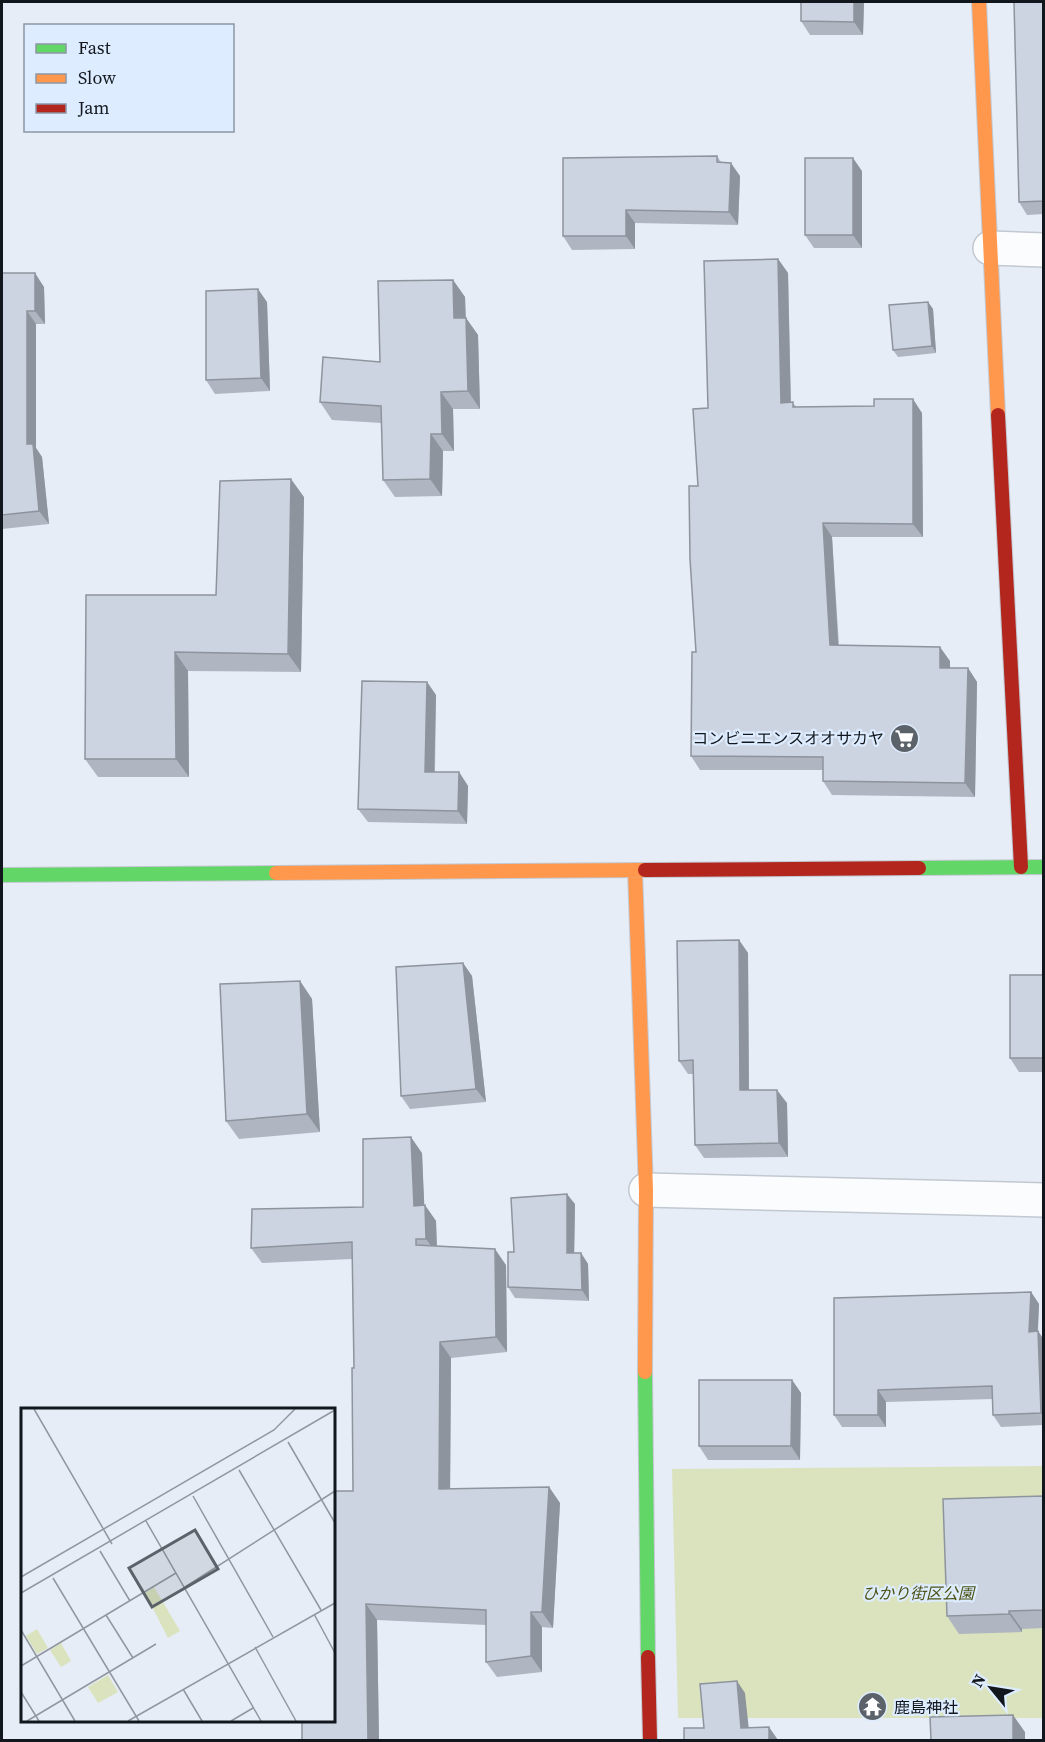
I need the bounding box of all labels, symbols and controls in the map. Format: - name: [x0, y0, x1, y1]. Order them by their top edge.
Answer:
- legend: [24, 24, 234, 132]
- text: Fast: [78, 35, 111, 60]
- text: Slow: [78, 65, 116, 90]
- text: Jam: [77, 95, 110, 120]
- supermarket icon: コンビニエンスオオサカヤ: [889, 722, 921, 754]
- place label: コンビニエンスオオサカヤ: [692, 727, 884, 749]
- inset map: [21, 1408, 334, 1721]
- park label: ひかり街区公園: [862, 1582, 976, 1604]
- north arrow: [961, 1658, 1021, 1718]
- text: N: [966, 1670, 991, 1691]
- temple icon: 鹿島神社: [857, 1691, 889, 1723]
- place label: 鹿島神社: [894, 1696, 958, 1718]

